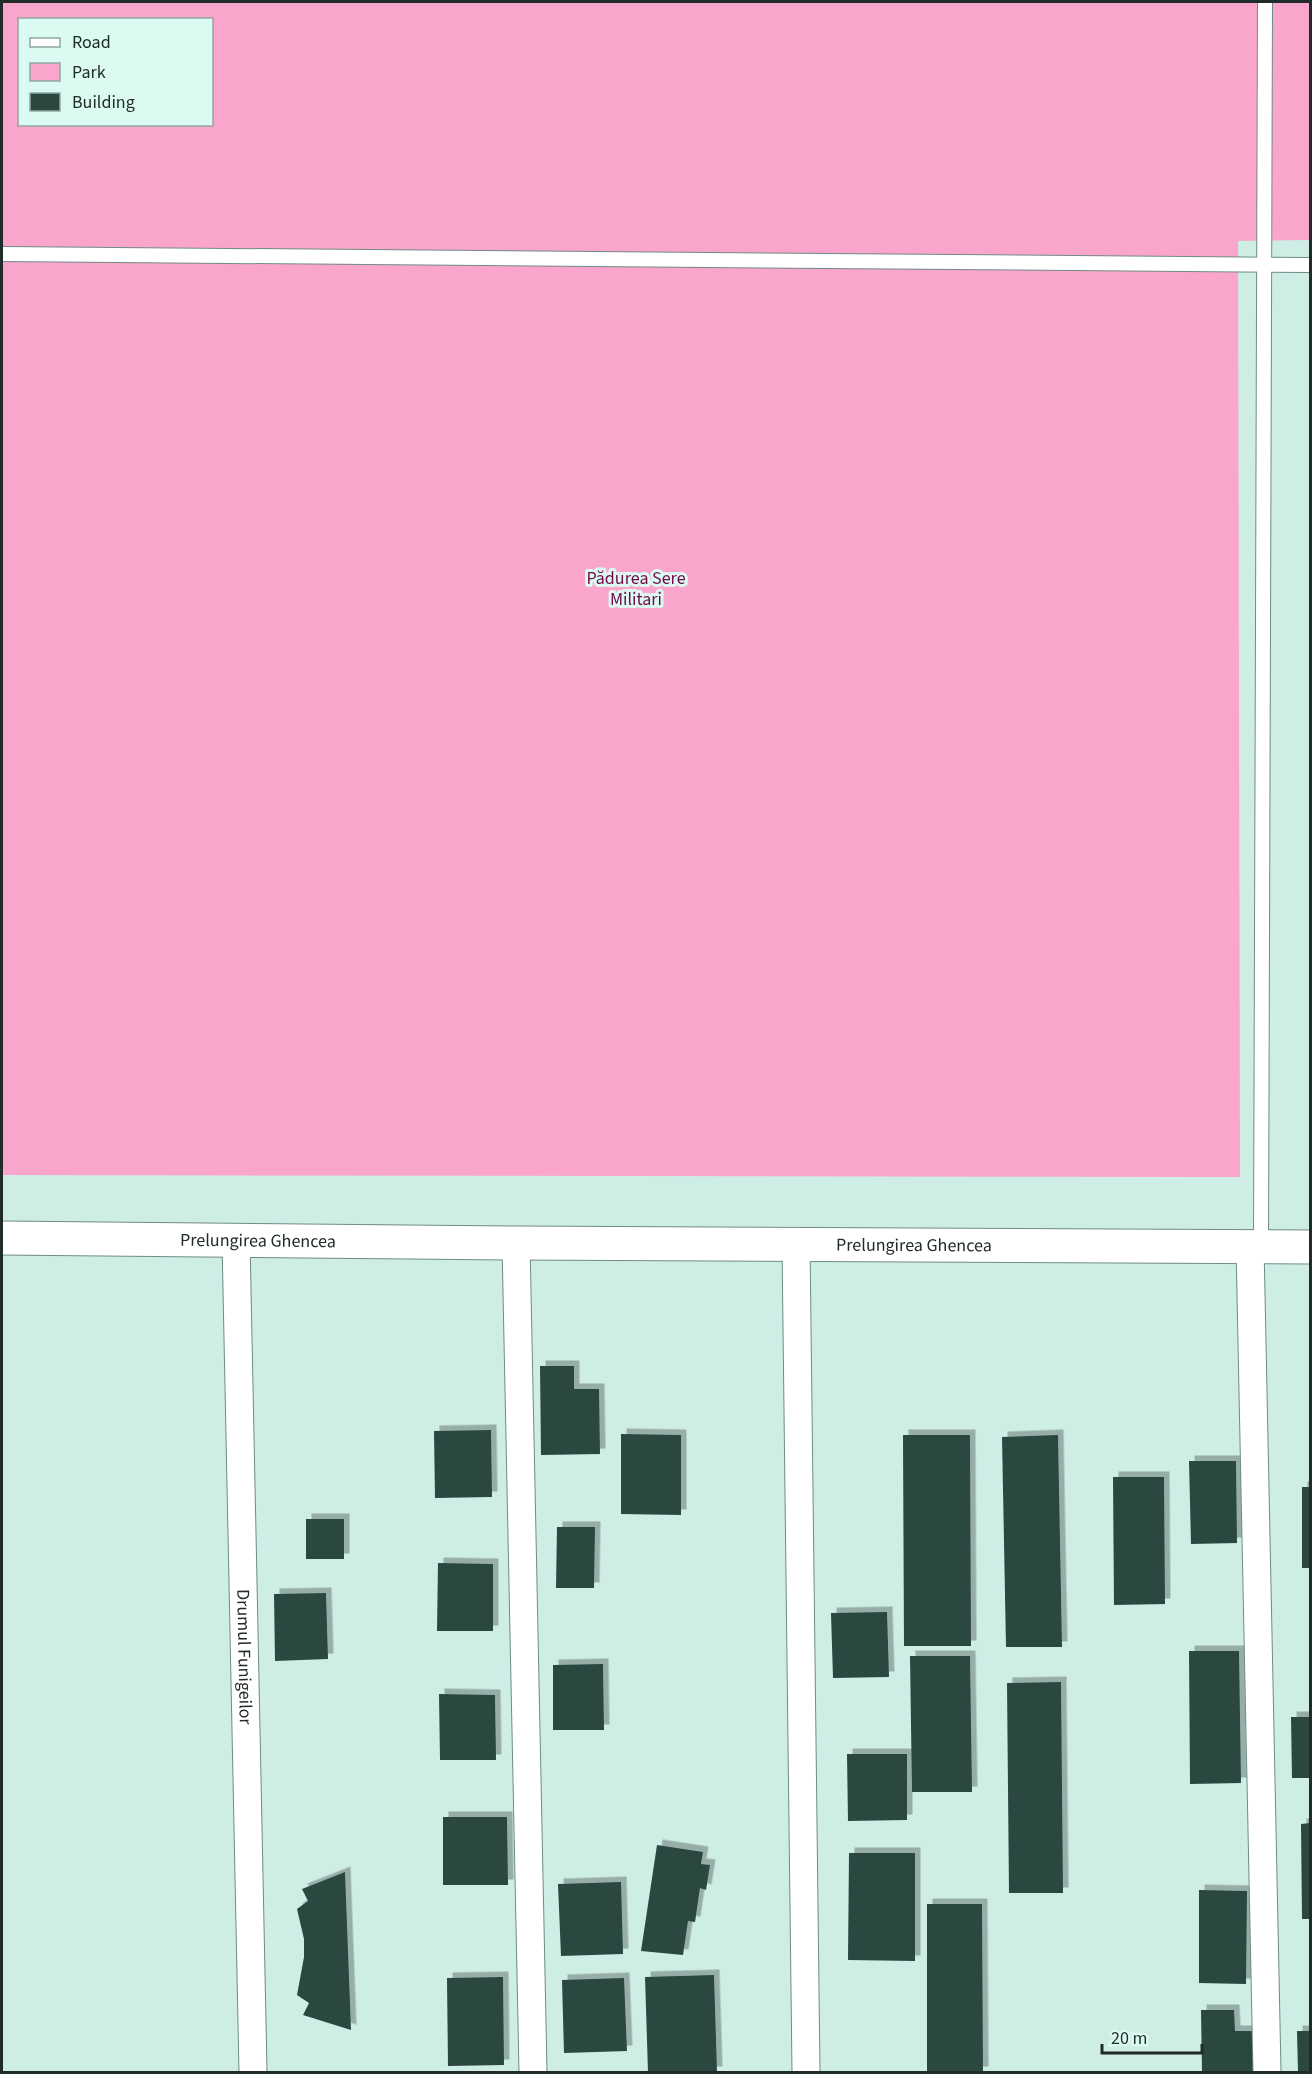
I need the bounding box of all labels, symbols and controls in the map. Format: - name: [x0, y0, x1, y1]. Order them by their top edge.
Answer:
- legend: [18, 18, 213, 126]
- text: Road: [72, 30, 111, 55]
- text: Park: [72, 60, 106, 85]
- text: Building: [72, 90, 135, 115]
- park label: Pădurea Sere Militari: [586, 566, 686, 612]
- street label: Prelungirea Ghencea: [180, 1227, 336, 1254]
- street label: Prelungirea Ghencea: [836, 1232, 992, 1258]
- street label: Drumul Funigeilor: [231, 1589, 258, 1726]
- scale bar: [1102, 2017, 1202, 2055]
- text: 20 m: [1111, 2026, 1147, 2051]

